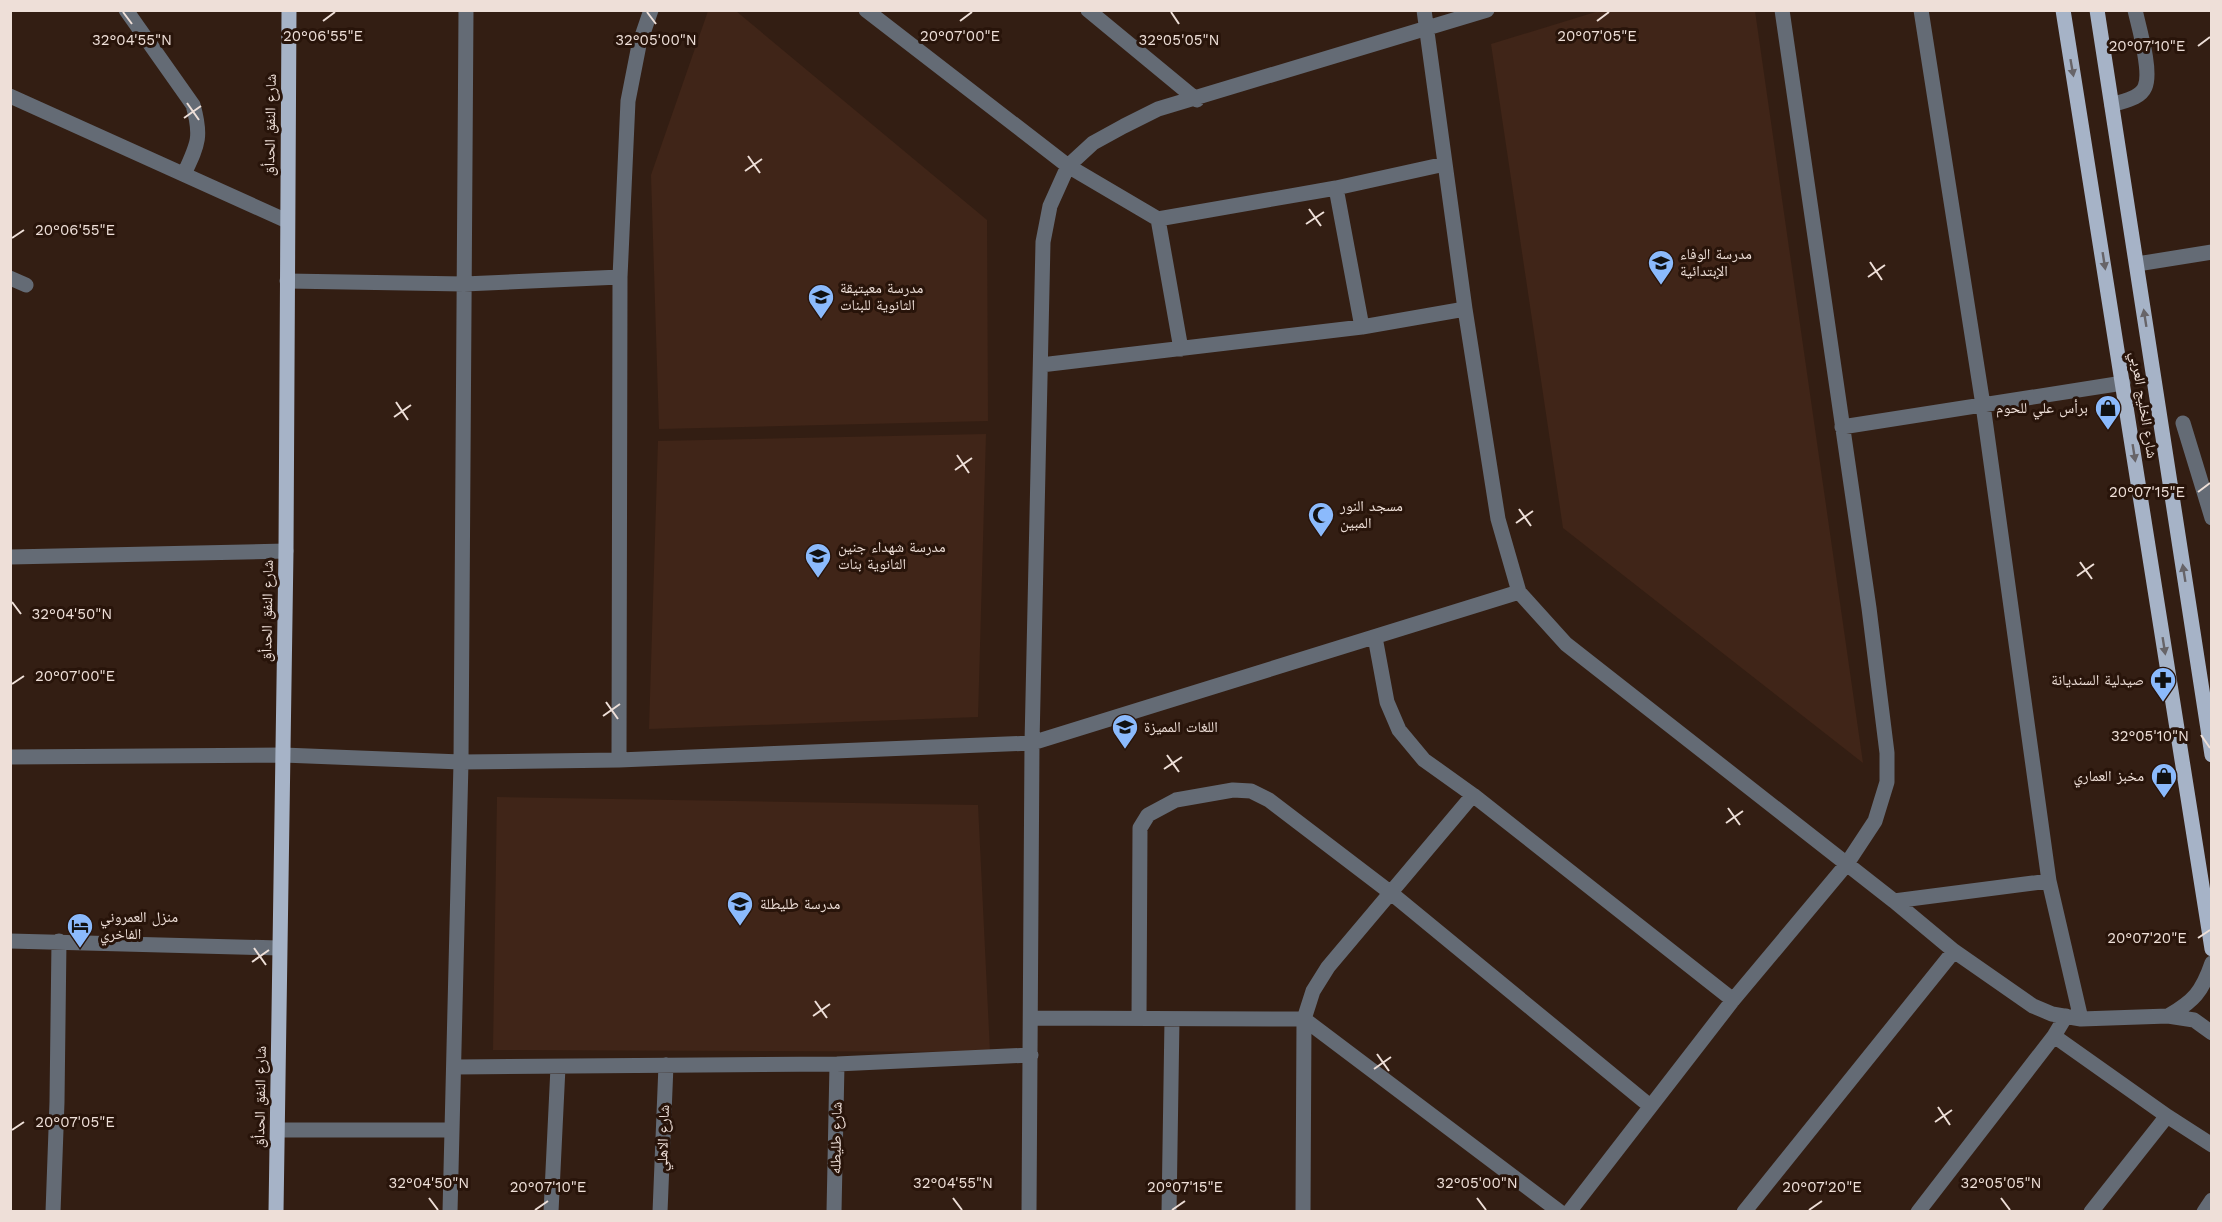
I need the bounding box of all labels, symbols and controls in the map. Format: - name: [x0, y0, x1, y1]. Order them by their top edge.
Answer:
- text: 20°06'55"E: [283, 27, 363, 45]
- text: 20°07'00"E: [920, 27, 1000, 45]
- text: 20°07'05"E: [1557, 27, 1637, 45]
- text: 32°04'55"N: [92, 31, 172, 49]
- text: 32°05'00"N: [615, 31, 697, 49]
- text: 32°05'05"N: [1138, 31, 1220, 49]
- text: 20°07'10"E: [2109, 37, 2185, 55]
- one-way arrow: [2068, 59, 2077, 78]
- street label: شارع النفق الحدأق: [260, 74, 281, 176]
- text: 20°06'55"E: [35, 221, 115, 239]
- place label: مدرسة الوفاء الإبتدائية: [1680, 245, 1752, 280]
- school or university icon: مدرسة الوفاء الإبتدائية: [1646, 248, 1676, 286]
- one-way arrow: [2099, 251, 2108, 270]
- place label: مدرسة معيتيقة الثانوية للبنات: [840, 279, 924, 314]
- school or university icon: مدرسة معيتيقة الثانوية للبنات: [806, 282, 836, 320]
- one-way arrow: [2140, 308, 2149, 327]
- street label: شارع الخليج العربي: [2124, 350, 2161, 460]
- shop icon: برأس علي للحوم: [2093, 393, 2123, 431]
- place label: برأس علي للحوم: [1996, 399, 2088, 420]
- one-way arrow: [2129, 444, 2138, 463]
- text: 20°07'15"E: [2109, 483, 2185, 501]
- place label: مسجد النور المبين: [1339, 497, 1403, 533]
- mosque icon: مسجد النور المبين: [1306, 500, 1336, 538]
- place label: مدرسة شهداء جنين الثانوية بنات: [838, 538, 946, 573]
- school or university icon: مدرسة شهداء جنين الثانوية بنات: [803, 541, 833, 579]
- street label: شارع النفق الحدأق: [257, 560, 278, 662]
- one-way arrow: [2180, 563, 2189, 582]
- text: 32°04'50"N: [32, 605, 112, 623]
- one-way arrow: [2160, 637, 2169, 656]
- pharmacy icon: صيدلية السنديانة: [2148, 665, 2178, 703]
- text: 20°07'00"E: [35, 667, 115, 685]
- place label: صيدلية السنديانة: [2051, 671, 2144, 689]
- school or university icon: اللغات المميزة: [1110, 712, 1140, 750]
- place label: اللغات المميزة: [1144, 718, 1218, 736]
- text: 32°05'10"N: [2111, 727, 2189, 745]
- shop icon: مخبز العماري: [2149, 761, 2179, 799]
- place label: مخبز العماري: [2074, 767, 2144, 788]
- school or university icon: مدرسة طليطلة: [725, 889, 755, 927]
- place label: مدرسة طليطلة: [760, 895, 841, 913]
- place label: منزل العمروني الفاخري: [100, 908, 178, 946]
- hotel icon: منزل العمروني الفاخري: [65, 911, 95, 949]
- text: 20°07'20"E: [2107, 929, 2187, 947]
- street label: شارع النفق الحدأق: [250, 1046, 271, 1148]
- street label: شارع طليطله: [826, 1101, 847, 1174]
- street label: شارع الاهلي: [653, 1104, 676, 1172]
- text: 20°07'05"E: [35, 1113, 115, 1131]
- text: 32°04'50"N: [389, 1174, 469, 1192]
- text: 32°04'55"N: [913, 1174, 993, 1192]
- text: 32°05'00"N: [1436, 1174, 1518, 1192]
- text: 32°05'05"N: [1960, 1174, 2042, 1192]
- text: 20°07'10"E: [510, 1178, 586, 1196]
- text: 20°07'15"E: [1147, 1178, 1223, 1196]
- text: 20°07'20"E: [1782, 1178, 1862, 1196]

